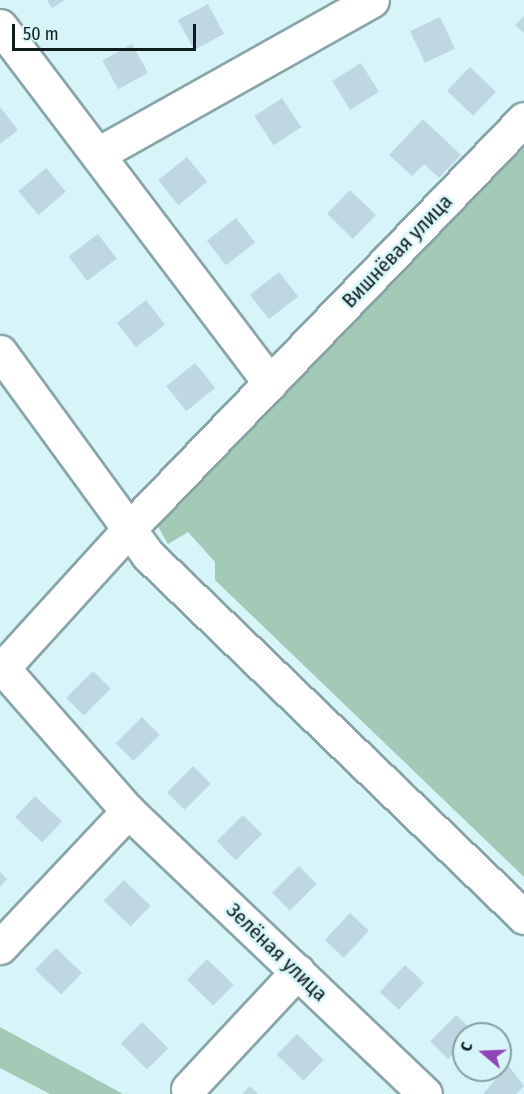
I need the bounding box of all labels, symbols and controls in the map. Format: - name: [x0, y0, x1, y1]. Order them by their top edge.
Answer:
- scale bar: [15, 12, 200, 50]
- text: 50 m: [23, 23, 59, 45]
- street label: Вишнёвая улица: [337, 189, 457, 313]
- street label: Зелёная улица: [221, 898, 333, 1006]
- north arrow: [452, 1022, 512, 1082]
- text: С: [456, 1040, 477, 1054]

